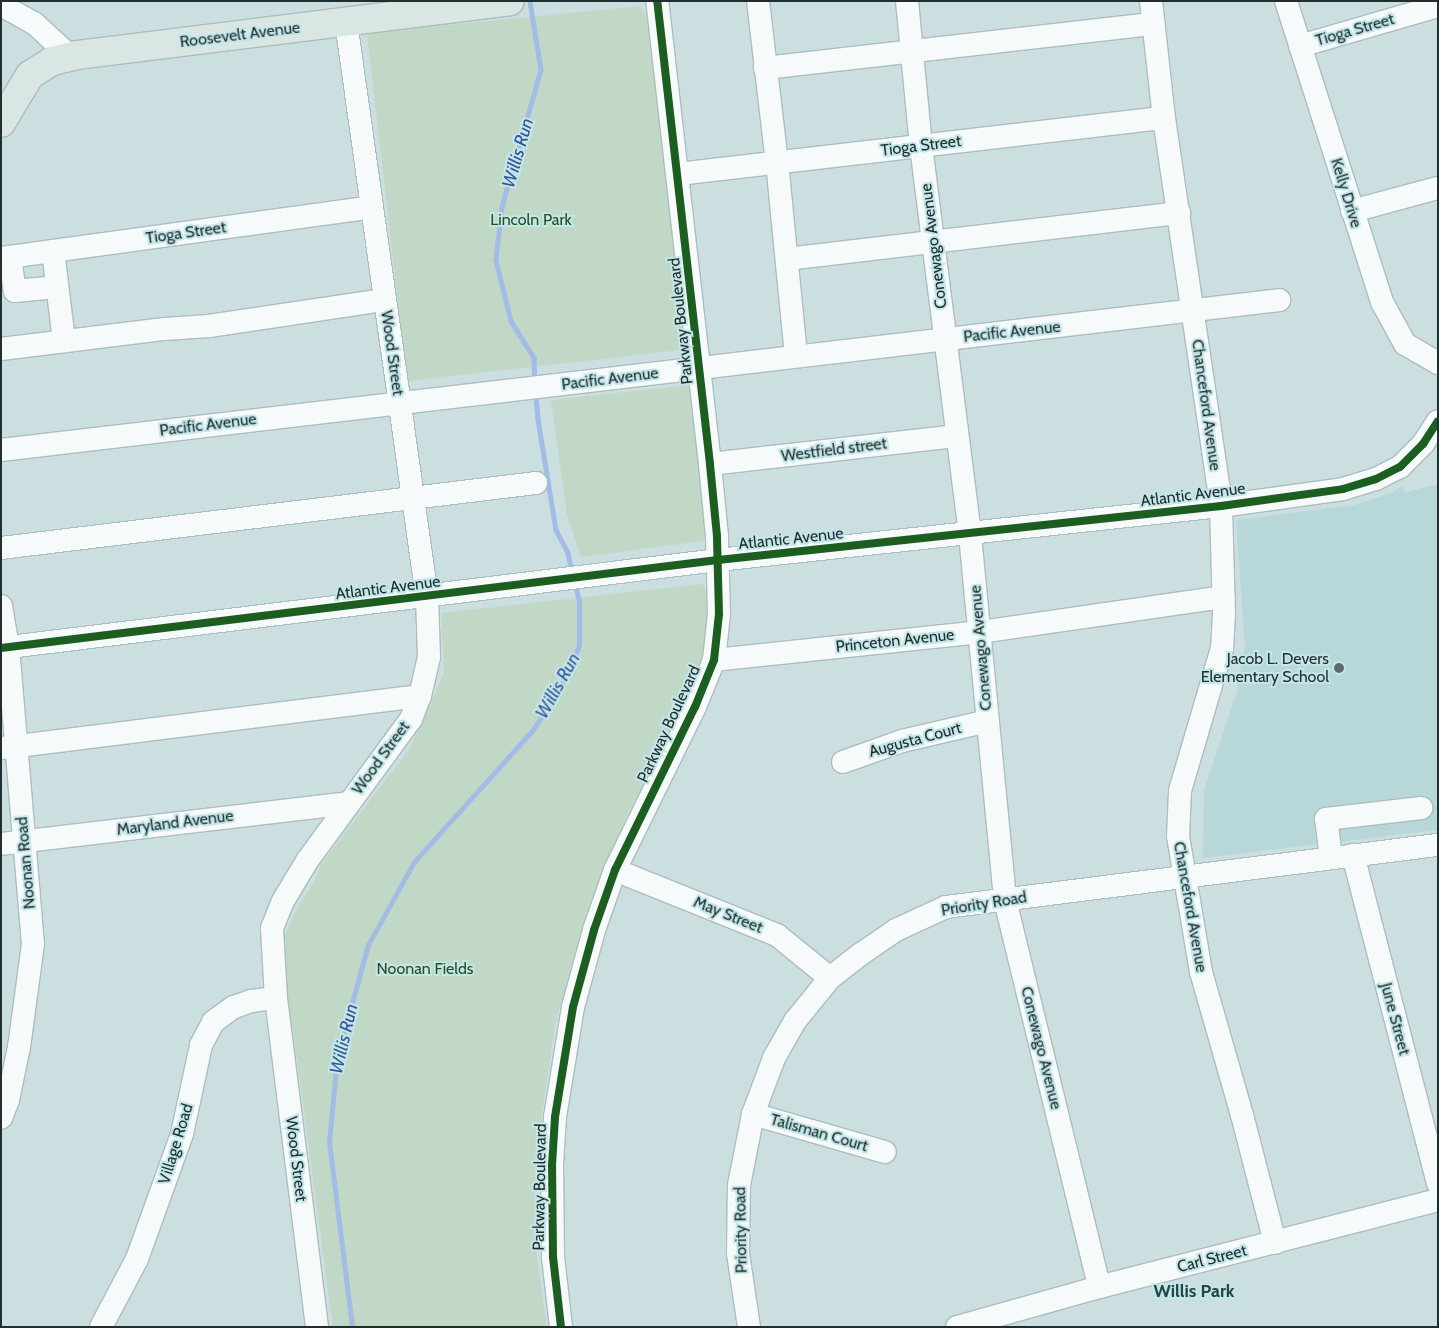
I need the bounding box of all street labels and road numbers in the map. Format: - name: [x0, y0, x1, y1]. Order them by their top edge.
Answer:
- street label: Tioga Street: [1313, 10, 1397, 50]
- street label: Roosevelt Avenue: [179, 18, 301, 52]
- street label: Tioga Street: [880, 132, 962, 160]
- street label: Kelly Drive: [1326, 156, 1366, 230]
- street label: Conewago Avenue: [917, 182, 951, 310]
- street label: Tioga Street: [145, 218, 227, 248]
- street label: Parkway Boulevard: [665, 257, 697, 385]
- street label: Wood Street: [377, 309, 407, 397]
- street label: Pacific Avenue: [962, 317, 1062, 347]
- street label: Chanceford Avenue: [1187, 338, 1225, 472]
- street label: Pacific Avenue: [560, 364, 660, 394]
- street label: Pacific Avenue: [158, 410, 258, 440]
- street label: Westfield street: [780, 434, 888, 466]
- street label: Atlantic Avenue: [1139, 479, 1247, 511]
- street label: Atlantic Avenue: [738, 524, 844, 554]
- street label: Atlantic Avenue: [334, 572, 442, 604]
- street label: Conewago Avenue: [966, 584, 996, 712]
- street label: Princeton Avenue: [835, 625, 955, 657]
- street label: Parkway Boulevard: [633, 662, 705, 786]
- street label: Wood Street: [348, 718, 414, 798]
- street label: Augusta Court: [867, 718, 963, 762]
- street label: Maryland Avenue: [116, 806, 234, 840]
- street label: Noonan Road: [12, 816, 40, 910]
- street label: Chanceford Avenue: [1169, 840, 1211, 974]
- street label: Priority Road: [940, 888, 1028, 920]
- street label: May Street: [691, 892, 765, 938]
- street label: June Street: [1376, 981, 1414, 1057]
- street label: Conewago Avenue: [1016, 985, 1066, 1111]
- street label: Village Road: [155, 1101, 197, 1187]
- street label: Talisman Court: [768, 1110, 870, 1156]
- street label: Wood Street: [281, 1115, 311, 1203]
- street label: Parkway Boulevard: [529, 1123, 551, 1251]
- street label: Priority Road: [731, 1187, 751, 1273]
- street label: Carl Street: [1175, 1241, 1249, 1277]

